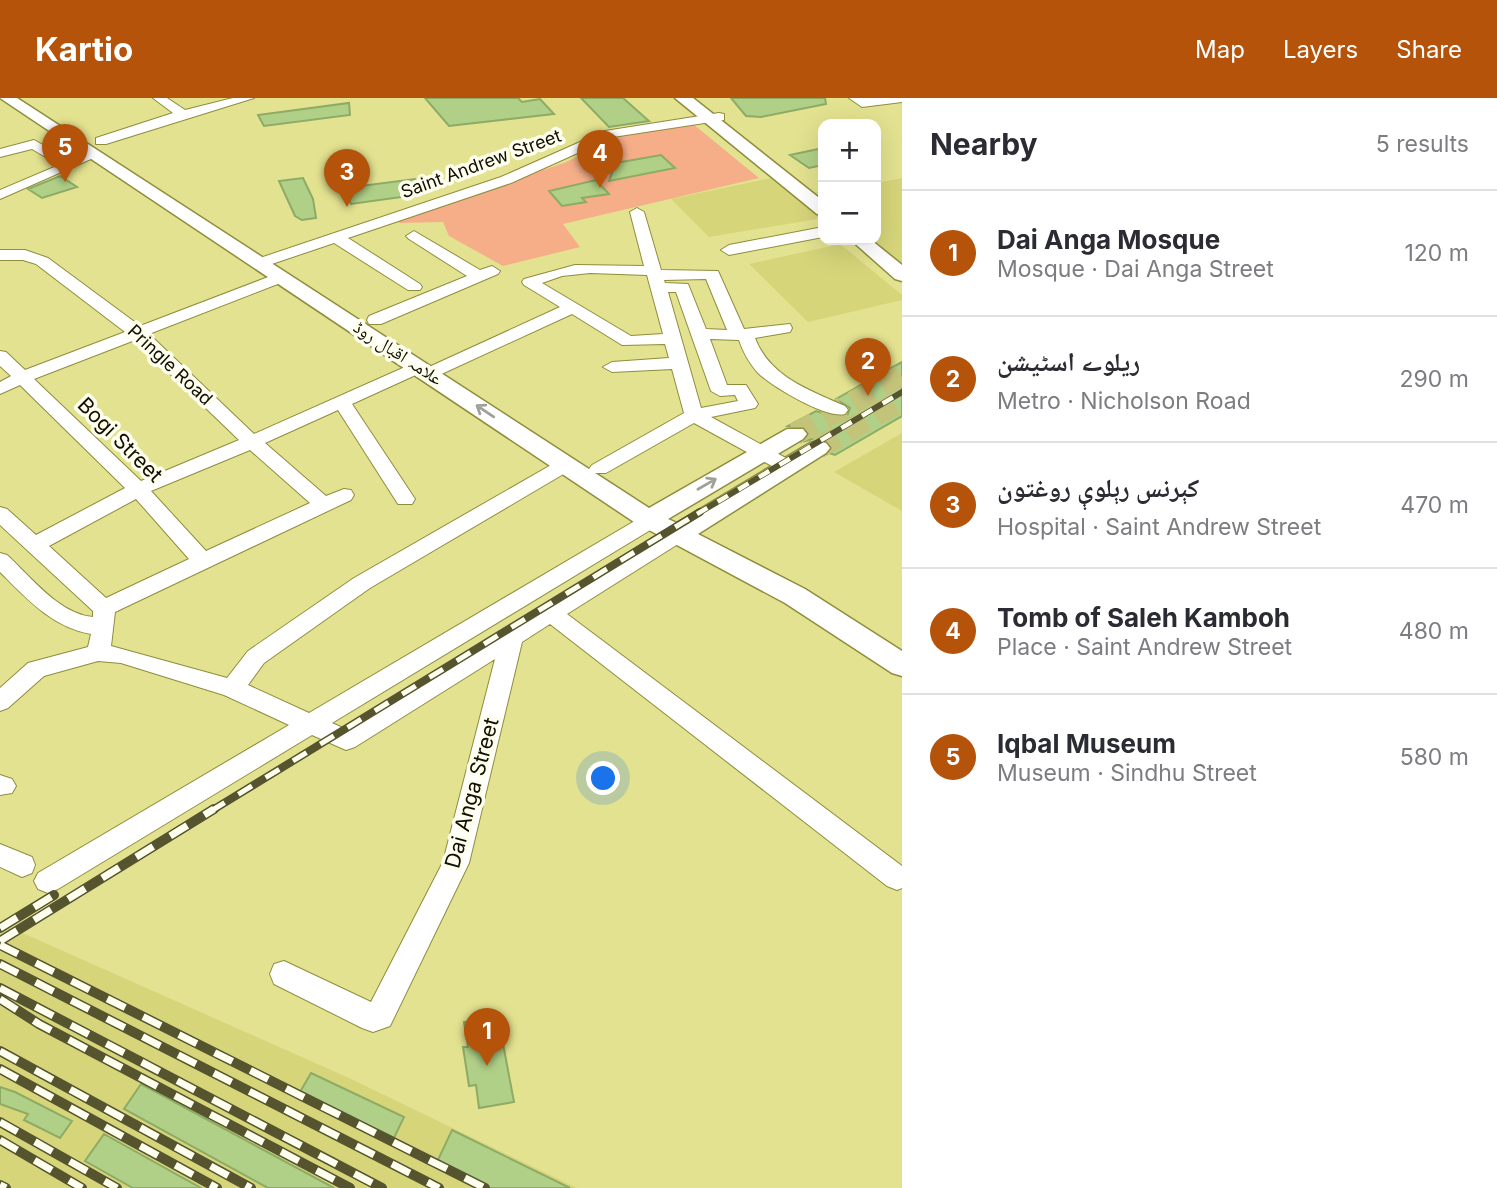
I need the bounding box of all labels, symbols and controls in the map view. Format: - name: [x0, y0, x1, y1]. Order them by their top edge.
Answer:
- text: Kartio: [35, 29, 133, 69]
- text: Map: [1195, 35, 1245, 64]
- text: Layers: [1283, 35, 1358, 64]
- text: Share: [1396, 35, 1462, 64]
- map controls: [818, 119, 881, 245]
- button: +: [818, 119, 881, 182]
- pin: 5: [42, 124, 88, 182]
- street label: Saint Andrew Street: [398, 125, 564, 202]
- text: Nearby: [930, 126, 1038, 162]
- pin: 4: [577, 130, 623, 188]
- text: 5 results: [1376, 130, 1469, 158]
- pin: 3: [324, 149, 370, 207]
- button: −: [818, 182, 881, 245]
- text: Dai Anga Mosque: [997, 224, 1220, 255]
- text: 1: [948, 239, 958, 267]
- text: 120 m: [1404, 239, 1469, 267]
- text: Mosque · Dai Anga Street: [997, 255, 1274, 283]
- street label: علامہ اقبال روڈ: [349, 316, 447, 390]
- street label: Pringle Road: [124, 320, 217, 409]
- pin: 2: [845, 338, 891, 396]
- text: ریلوے اسٹیشن: [997, 346, 1140, 377]
- text: 2: [946, 365, 960, 393]
- text: 290 m: [1400, 365, 1469, 393]
- text: Metro · Nicholson Road: [997, 387, 1251, 415]
- street label: Bogi Street: [73, 392, 168, 487]
- one-way arrow: [475, 404, 495, 418]
- text: کېرنس رېلوې روغتون: [997, 472, 1199, 503]
- one-way arrow: [697, 477, 717, 491]
- text: 3: [946, 491, 960, 519]
- text: 470 m: [1400, 491, 1469, 519]
- text: Hospital · Saint Andrew Street: [997, 513, 1321, 541]
- text: Tomb of Saleh Kamboh: [997, 602, 1290, 633]
- text: 4: [945, 617, 961, 645]
- text: 480 m: [1399, 617, 1469, 645]
- text: Place · Saint Andrew Street: [997, 633, 1292, 661]
- street label: Dai Anga Street: [439, 715, 504, 871]
- text: Iqbal Museum: [997, 728, 1176, 759]
- text: 5: [946, 743, 960, 771]
- text: 580 m: [1400, 743, 1469, 771]
- text: Museum · Sindhu Street: [997, 759, 1257, 787]
- your location: [586, 761, 620, 795]
- pin: 1: [464, 1008, 510, 1066]

